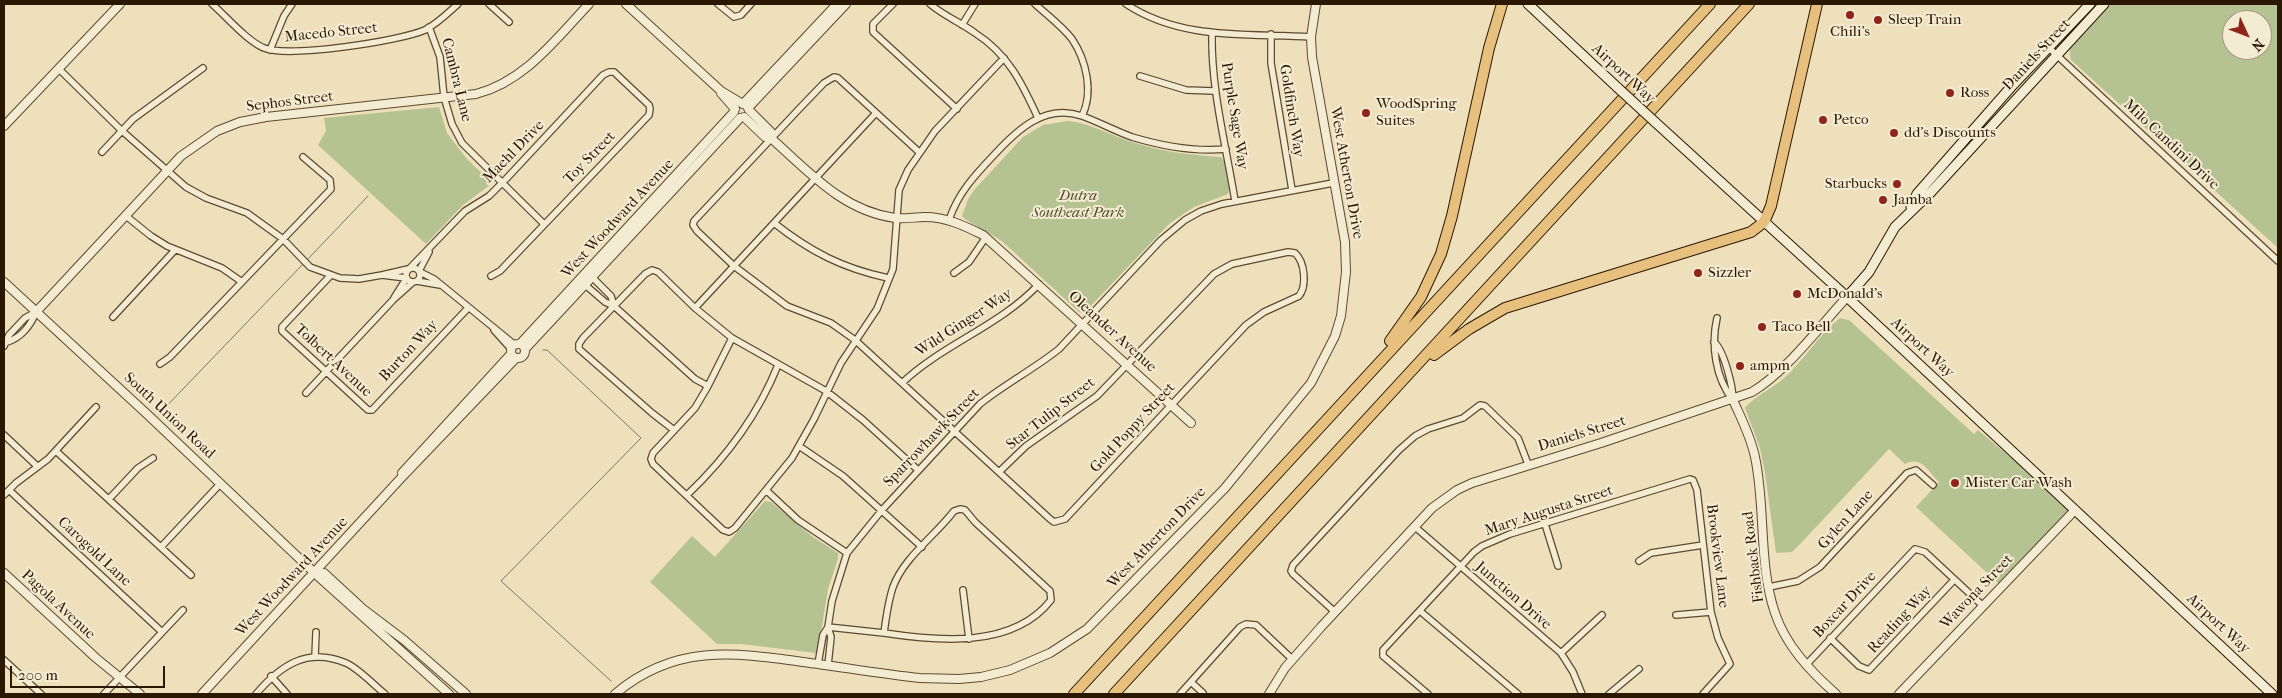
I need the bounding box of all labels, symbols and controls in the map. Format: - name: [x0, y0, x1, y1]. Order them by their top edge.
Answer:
- marker: Chili's: [1844, 9, 1856, 21]
- north arrow: [2222, 10, 2272, 60]
- place label: Sleep Train: [1888, 11, 1962, 29]
- marker: Sleep Train: [1872, 14, 1884, 26]
- street label: Daniels Street: [1999, 15, 2075, 95]
- street label: Macedo Street: [284, 19, 378, 47]
- place label: Chili's: [1830, 23, 1870, 41]
- text: N: [2248, 35, 2267, 55]
- street label: Cambra Lane: [437, 36, 475, 124]
- street label: Airport Way: [1588, 40, 1658, 108]
- street label: Purple Sage Way: [1217, 61, 1251, 171]
- street label: Goldfinch Way: [1275, 63, 1307, 159]
- place label: Ross: [1960, 84, 1989, 102]
- marker: Ross: [1944, 87, 1956, 99]
- street label: Sephos Street: [245, 88, 335, 116]
- place label: WoodSpring Suites: [1376, 95, 1456, 130]
- street label: Milo Candini Drive: [2119, 96, 2223, 194]
- street label: West Atherton Drive: [1326, 106, 1366, 240]
- marker: WoodSpring Suites: [1360, 107, 1372, 119]
- place label: Petco: [1833, 111, 1869, 129]
- marker: Petco: [1817, 114, 1829, 126]
- street label: Maehl Drive: [480, 117, 548, 187]
- place label: dd's Discounts: [1904, 124, 1996, 142]
- marker: dd's Discounts: [1888, 127, 1900, 139]
- street label: Toy Street: [560, 128, 620, 188]
- street label: West Woodward Avenue: [558, 156, 678, 282]
- place label: Starbucks: [1825, 175, 1887, 193]
- marker: Starbucks: [1891, 178, 1903, 190]
- park label: Dutra Southeast Park: [1032, 187, 1124, 222]
- place label: Jamba: [1893, 191, 1932, 209]
- marker: Jamba: [1877, 194, 1889, 206]
- place label: Sizzler: [1708, 264, 1751, 282]
- marker: Sizzler: [1692, 267, 1704, 279]
- street label: Wild Ginger Way: [912, 285, 1016, 361]
- place label: McDonald's: [1807, 285, 1883, 303]
- street label: Oleander Avenue: [1064, 288, 1160, 376]
- marker: McDonald's: [1791, 288, 1803, 300]
- street label: Airport Way: [1887, 314, 1957, 382]
- street label: Burton Way: [376, 316, 442, 386]
- place label: Taco Bell: [1772, 318, 1831, 336]
- street label: Tolbert Avenue: [291, 321, 375, 401]
- marker: Taco Bell: [1756, 321, 1768, 333]
- place label: ampm: [1750, 357, 1790, 375]
- marker: ampm: [1734, 360, 1746, 372]
- street label: South Union Road: [120, 369, 218, 463]
- street label: Star Tulip Street: [1003, 374, 1099, 454]
- street label: Gold Poppy Street: [1087, 379, 1179, 477]
- street label: Sparrowhawk Street: [880, 385, 984, 491]
- street label: Daniels Street: [1536, 412, 1628, 456]
- place label: Mister Car Wash: [1965, 474, 2072, 492]
- marker: Mister Car Wash: [1949, 477, 1961, 489]
- street label: Mary Augusta Street: [1483, 482, 1615, 540]
- street label: West Atherton Drive: [1104, 484, 1210, 592]
- street label: Gylen Lane: [1815, 487, 1877, 553]
- street label: Brookview Lane: [1702, 503, 1732, 609]
- street label: Fishback Road: [1739, 510, 1769, 604]
- street label: Carogold Lane: [54, 513, 134, 591]
- street label: West Woodward Avenue: [232, 514, 352, 640]
- street label: Wawona Street: [1937, 551, 2017, 633]
- street label: Junction Drive: [1471, 558, 1555, 634]
- street label: Pagola Avenue: [17, 566, 99, 644]
- street label: Boxcar Drive: [1810, 568, 1880, 642]
- street label: Reading Way: [1864, 582, 1936, 658]
- street label: Airport Way: [2183, 590, 2253, 658]
- scale bar: [12, 656, 168, 688]
- text: 200 m: [18, 666, 58, 684]

